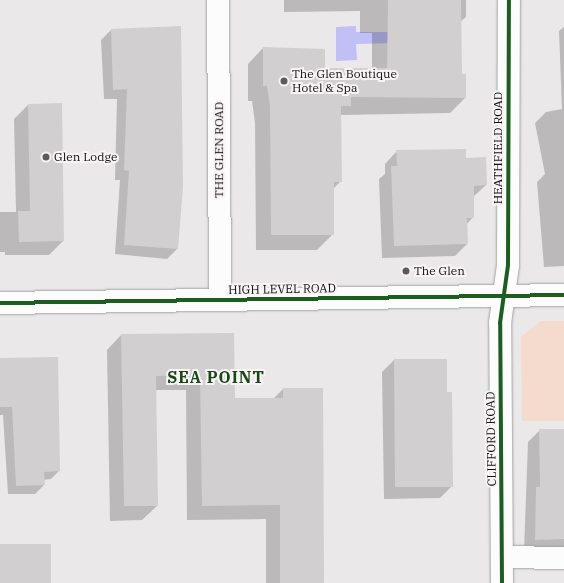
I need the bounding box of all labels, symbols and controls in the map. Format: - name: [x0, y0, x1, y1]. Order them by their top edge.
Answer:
- place label: The Glen Boutique Hotel & Spa: [292, 67, 397, 95]
- marker: The Glen Boutique Hotel & Spa: [279, 76, 289, 86]
- street label: HEATHFIELD ROAD: [491, 92, 505, 204]
- street label: THE GLEN ROAD: [212, 102, 226, 198]
- place label: Glen Lodge: [54, 150, 117, 164]
- marker: Glen Lodge: [41, 152, 51, 162]
- place label: The Glen: [414, 264, 465, 278]
- marker: The Glen: [401, 266, 411, 276]
- street label: HIGH LEVEL ROAD: [228, 281, 336, 297]
- district label: SEA POINT: [167, 367, 265, 387]
- street label: CLIFFORD ROAD: [483, 392, 499, 486]

